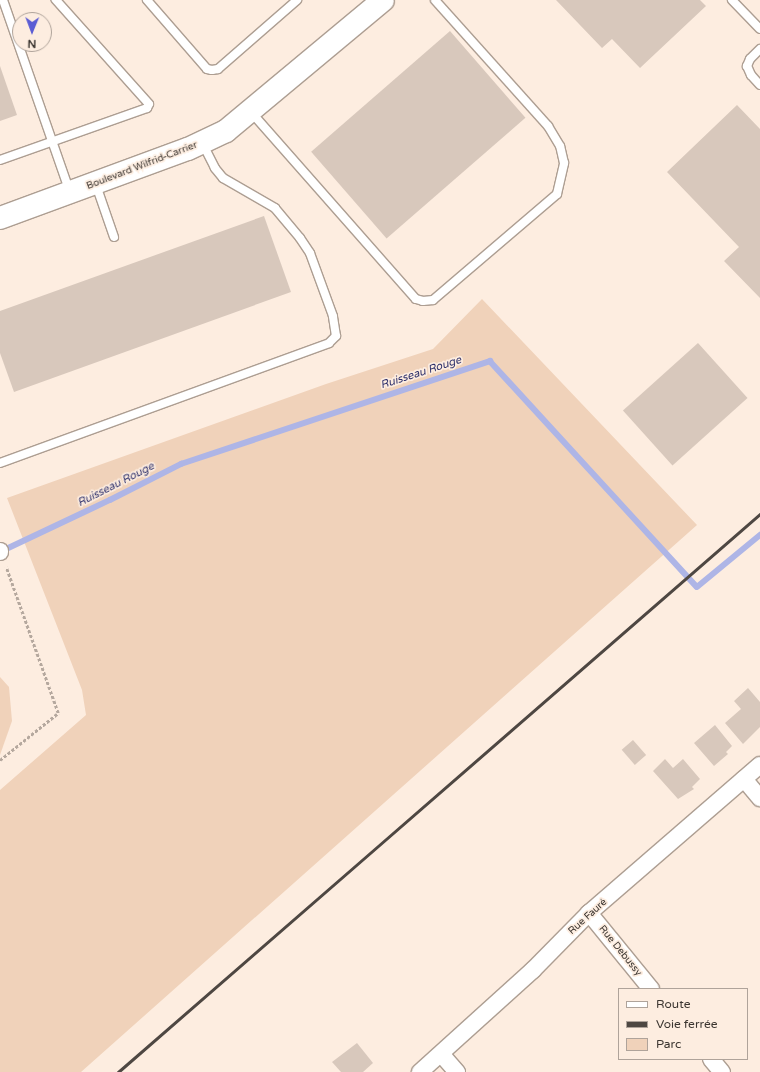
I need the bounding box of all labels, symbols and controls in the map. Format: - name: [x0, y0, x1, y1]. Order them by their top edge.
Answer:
- north arrow: [12, 12, 52, 52]
- text: N: [27, 37, 36, 50]
- street label: Boulevard Wilfrid-Carrier: [85, 139, 199, 193]
- water label: Ruisseau Rouge: [379, 354, 463, 392]
- water label: Ruisseau Rouge: [76, 460, 156, 510]
- street label: Rue Fauré: [566, 897, 610, 937]
- street label: Rue Debussy: [596, 923, 644, 979]
- legend: [618, 988, 748, 1060]
- text: Route: [656, 997, 690, 1011]
- text: Voie ferrée: [656, 1017, 718, 1031]
- text: Parc: [656, 1037, 681, 1051]

